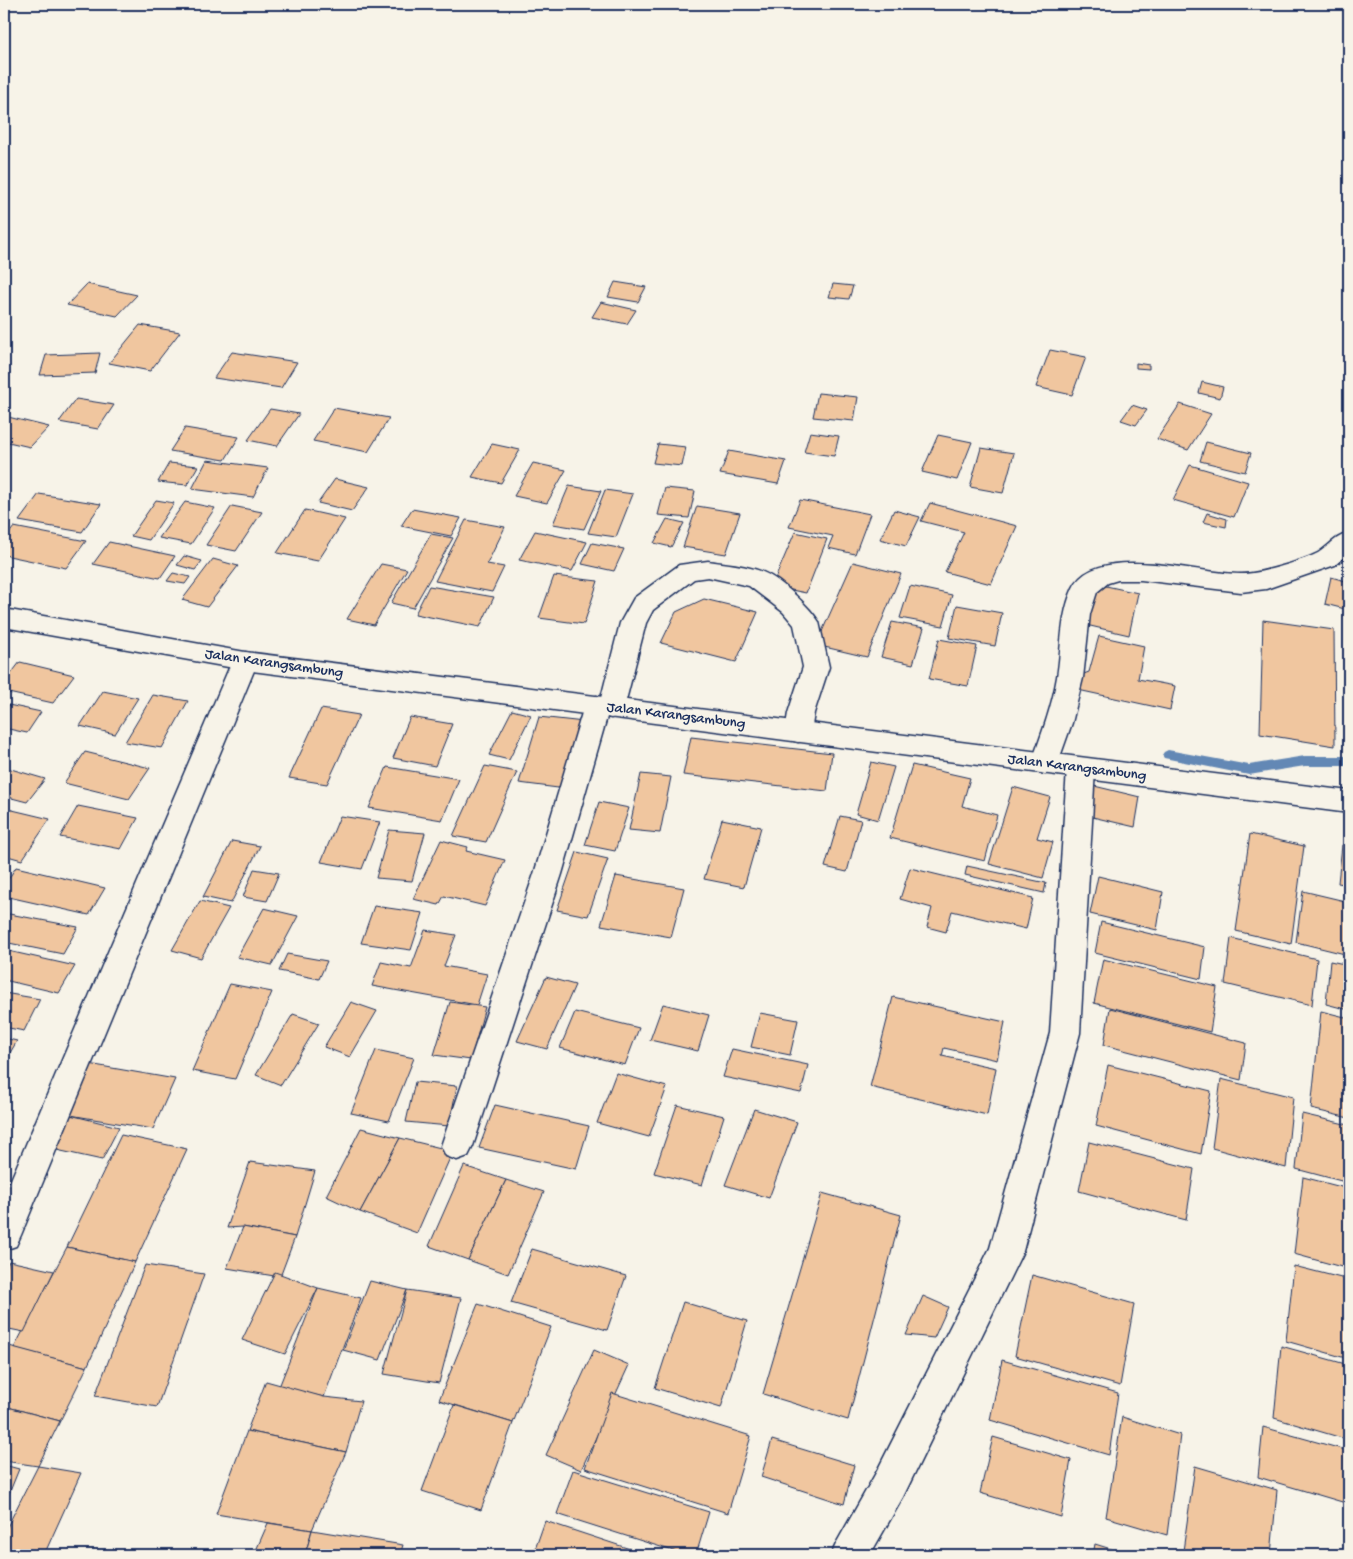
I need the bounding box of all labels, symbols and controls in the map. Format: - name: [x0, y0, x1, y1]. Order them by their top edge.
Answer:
- street label: Jalan Karangsambung: [204, 645, 344, 683]
- street label: Jalan Karangsambung: [606, 699, 746, 733]
- street label: Jalan Karangsambung: [1007, 751, 1147, 785]

